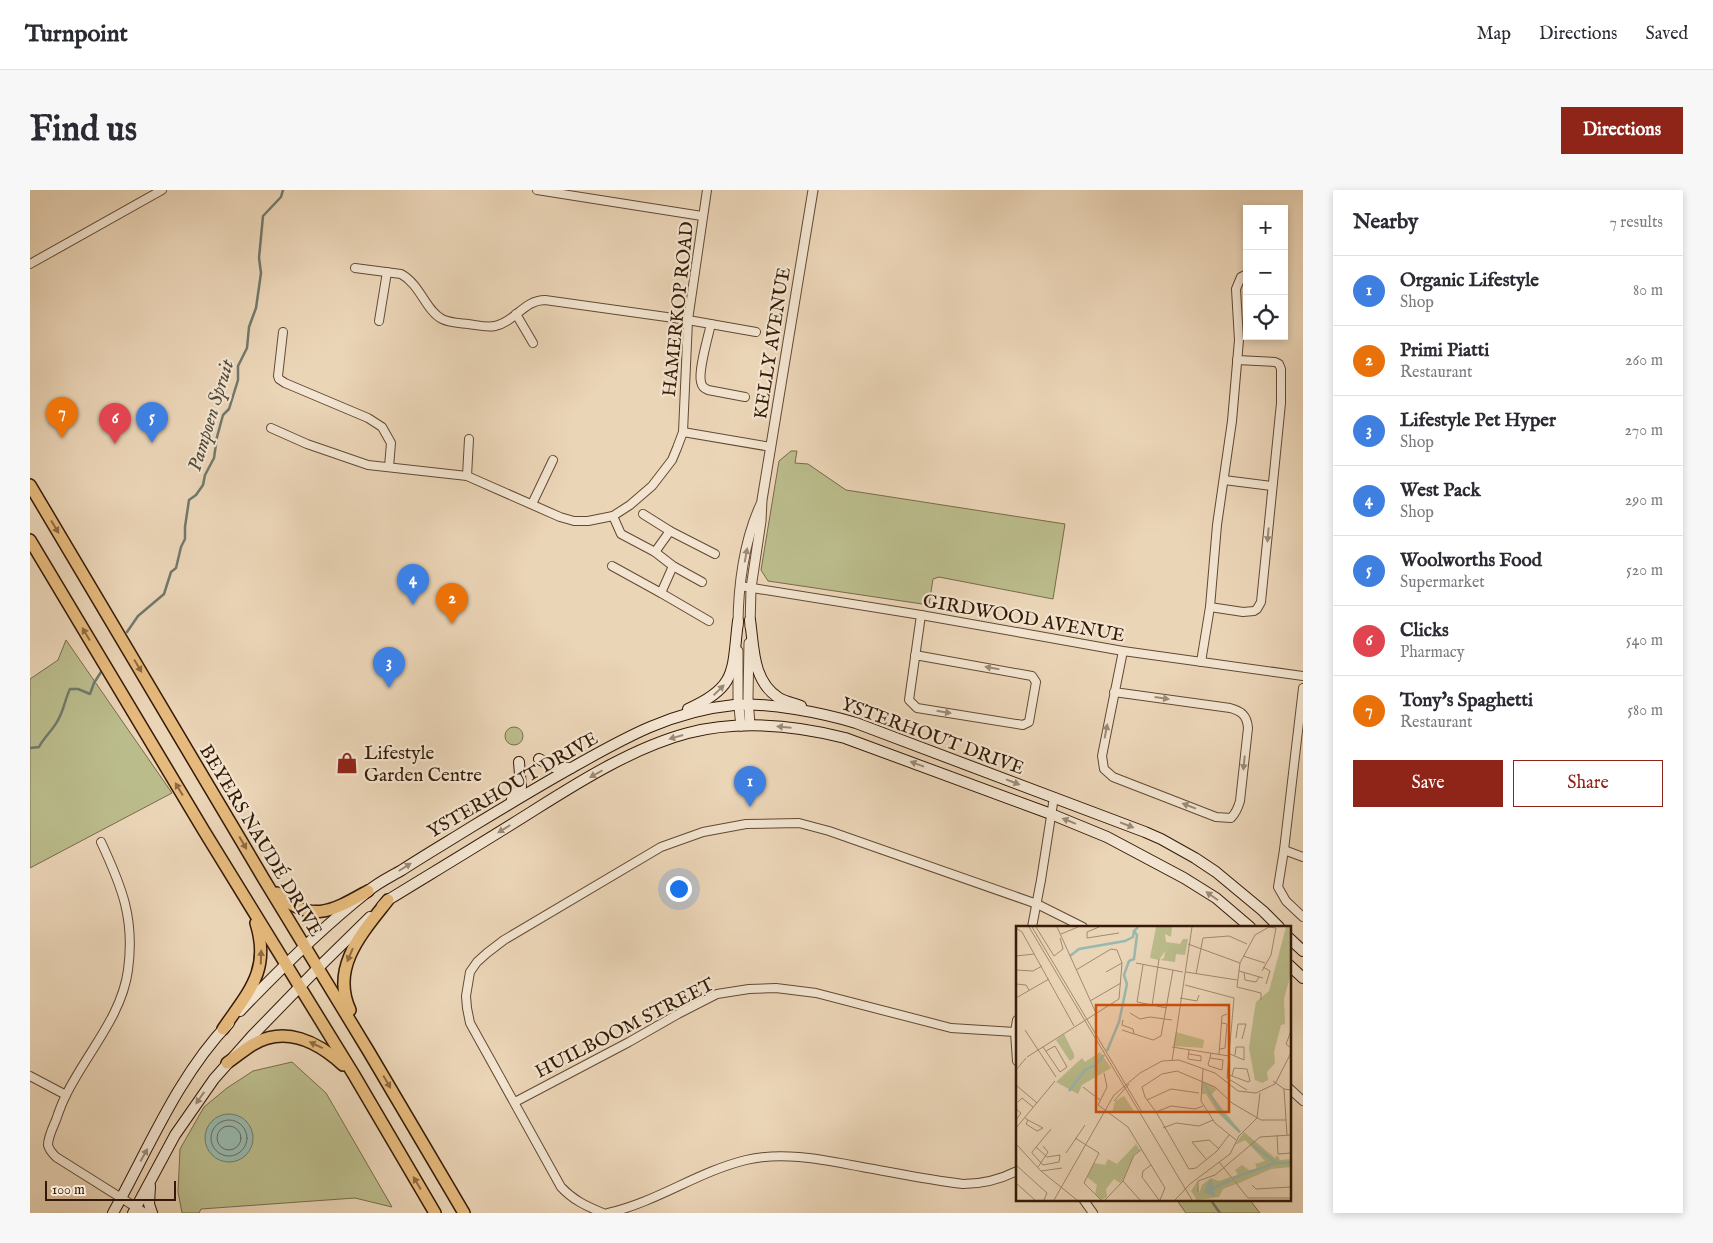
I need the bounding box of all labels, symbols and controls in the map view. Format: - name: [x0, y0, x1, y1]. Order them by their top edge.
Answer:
- text: Turnpoint: [25, 19, 128, 50]
- text: Map: [1477, 23, 1511, 46]
- text: Directions: [1539, 23, 1617, 46]
- text: Saved: [1645, 23, 1688, 46]
- button: Directions: [1561, 107, 1683, 154]
- text: Find us: [30, 108, 137, 153]
- map controls: [1243, 205, 1288, 340]
- button: +: [1243, 205, 1288, 250]
- text: Nearby: [1353, 209, 1418, 236]
- text: 7 results: [1609, 213, 1663, 233]
- street label: HAMERKOP ROAD: [658, 220, 700, 398]
- button: −: [1243, 250, 1288, 295]
- street label: KELLY AVENUE: [749, 266, 797, 421]
- text: Organic Lifestyle: [1400, 269, 1539, 293]
- text: 1: [1366, 281, 1372, 301]
- text: 80 m: [1633, 281, 1663, 301]
- text: Shop: [1400, 293, 1434, 313]
- button: locate: [1243, 295, 1288, 340]
- text: Primi Piatti: [1400, 339, 1489, 363]
- text: 2: [1365, 351, 1373, 371]
- text: 260 m: [1625, 351, 1663, 371]
- water label: Pampoen Spruit: [183, 355, 241, 474]
- text: Restaurant: [1400, 363, 1473, 383]
- pin: 7: [46, 397, 78, 438]
- pin: 5: [136, 402, 168, 443]
- pin: 6: [99, 403, 131, 444]
- text: Lifestyle Pet Hyper: [1400, 409, 1556, 433]
- text: 3: [1366, 421, 1372, 441]
- text: 270 m: [1624, 421, 1663, 441]
- text: Shop: [1400, 433, 1434, 453]
- text: West Pack: [1400, 479, 1481, 503]
- text: 4: [1365, 491, 1373, 511]
- text: 290 m: [1625, 491, 1663, 511]
- text: Shop: [1400, 503, 1434, 523]
- one-way arrow: [50, 520, 59, 533]
- one-way arrow: [1264, 527, 1272, 543]
- one-way arrow: [742, 548, 750, 563]
- text: Woolworths Food: [1400, 549, 1542, 573]
- text: 5: [1366, 561, 1372, 581]
- text: 520 m: [1626, 561, 1663, 581]
- pin: 4: [397, 564, 429, 605]
- text: Supermarket: [1400, 573, 1485, 593]
- pin: 2: [436, 583, 468, 624]
- street label: GIRDWOOD AVENUE: [921, 589, 1126, 649]
- text: Clicks: [1400, 619, 1449, 643]
- one-way arrow: [82, 628, 91, 641]
- text: 6: [1366, 631, 1372, 651]
- text: 540 m: [1626, 631, 1663, 651]
- text: Pharmacy: [1400, 643, 1465, 663]
- pin: 3: [373, 647, 405, 688]
- one-way arrow: [134, 660, 143, 673]
- one-way arrow: [984, 663, 1000, 671]
- one-way arrow: [713, 684, 725, 696]
- text: Tony's Spaghetti: [1400, 689, 1533, 713]
- street label: YSTERHOUT DRIVE: [837, 693, 1027, 781]
- one-way arrow: [1155, 695, 1171, 703]
- text: 7: [1365, 701, 1373, 721]
- text: 580 m: [1627, 701, 1663, 721]
- one-way arrow: [936, 708, 952, 716]
- text: Restaurant: [1400, 713, 1473, 733]
- one-way arrow: [1103, 722, 1111, 738]
- one-way arrow: [776, 723, 792, 731]
- street label: YSTERHOUT DRIVE: [423, 727, 603, 844]
- one-way arrow: [668, 733, 683, 741]
- street label: BEYERS NAUDÉ DRIVE: [193, 740, 328, 941]
- place label: Lifestyle Garden Centre: [364, 742, 482, 788]
- shop icon: Lifestyle Garden Centre: [334, 750, 360, 776]
- one-way arrow: [1240, 756, 1248, 772]
- one-way arrow: [909, 760, 924, 767]
- button: Save: [1353, 760, 1503, 807]
- button: Share: [1513, 760, 1663, 807]
- pin: 1: [734, 766, 766, 807]
- one-way arrow: [589, 770, 603, 778]
- one-way arrow: [1006, 779, 1021, 786]
- one-way arrow: [174, 782, 183, 795]
- one-way arrow: [1182, 802, 1197, 810]
- one-way arrow: [1062, 817, 1076, 825]
- one-way arrow: [1120, 822, 1135, 829]
- one-way arrow: [497, 824, 510, 834]
- one-way arrow: [239, 837, 248, 850]
- one-way arrow: [399, 863, 412, 872]
- your location: [666, 876, 692, 902]
- one-way arrow: [1205, 891, 1219, 901]
- inset map: [1016, 926, 1290, 1200]
- one-way arrow: [257, 948, 265, 964]
- one-way arrow: [346, 948, 354, 962]
- street label: HUILBOOM STREET: [531, 973, 719, 1084]
- one-way arrow: [308, 1041, 323, 1050]
- one-way arrow: [382, 1075, 391, 1088]
- one-way arrow: [195, 1092, 205, 1105]
- one-way arrow: [140, 1147, 148, 1162]
- one-way arrow: [412, 1177, 422, 1190]
- scale bar: [45, 1178, 176, 1201]
- text: 100 m: [52, 1181, 85, 1199]

